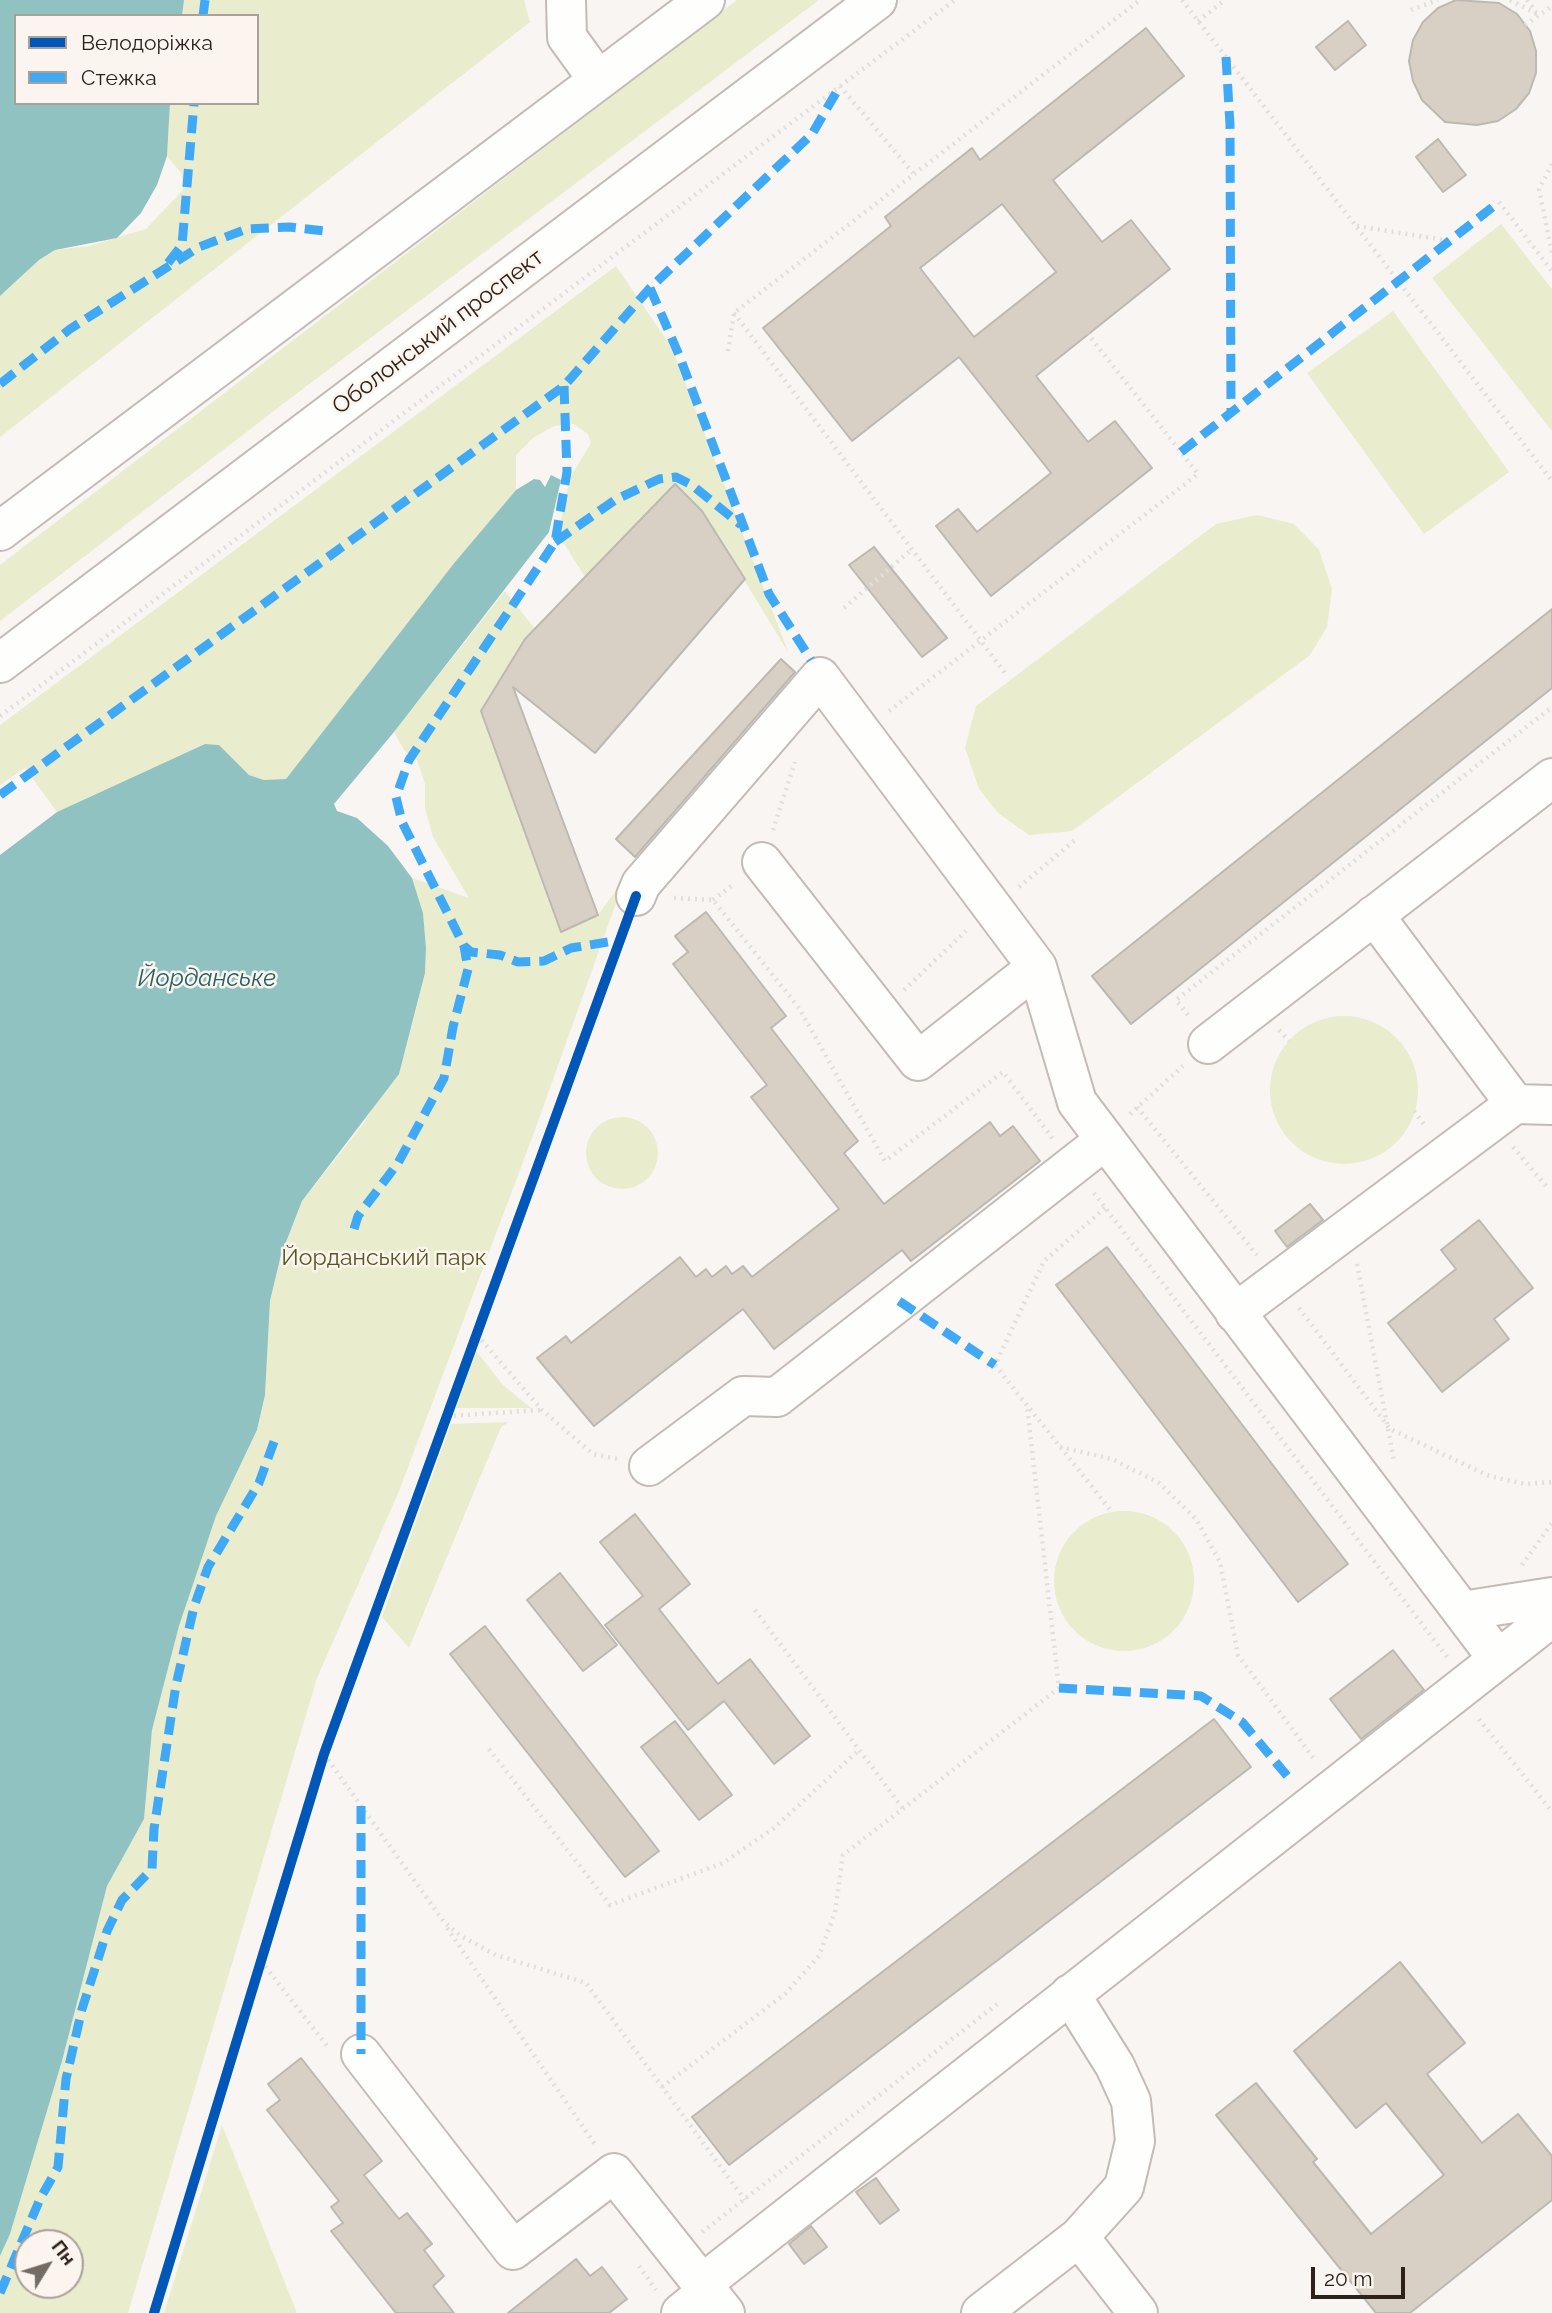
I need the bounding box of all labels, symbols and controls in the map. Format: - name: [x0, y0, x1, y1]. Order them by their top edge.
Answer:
- legend: [14, 14, 259, 105]
- text: Велодоріжка: [81, 30, 213, 55]
- text: Стежка: [81, 65, 157, 90]
- street label: Оболонський проспект: [327, 244, 549, 420]
- water label: Йорданське: [138, 965, 276, 993]
- park label: Йорданський парк: [281, 1244, 487, 1272]
- north arrow: [14, 2229, 84, 2299]
- text: Пн: [48, 2236, 80, 2269]
- scale bar: [1314, 2254, 1408, 2298]
- text: 20 m: [1324, 2266, 1372, 2291]

